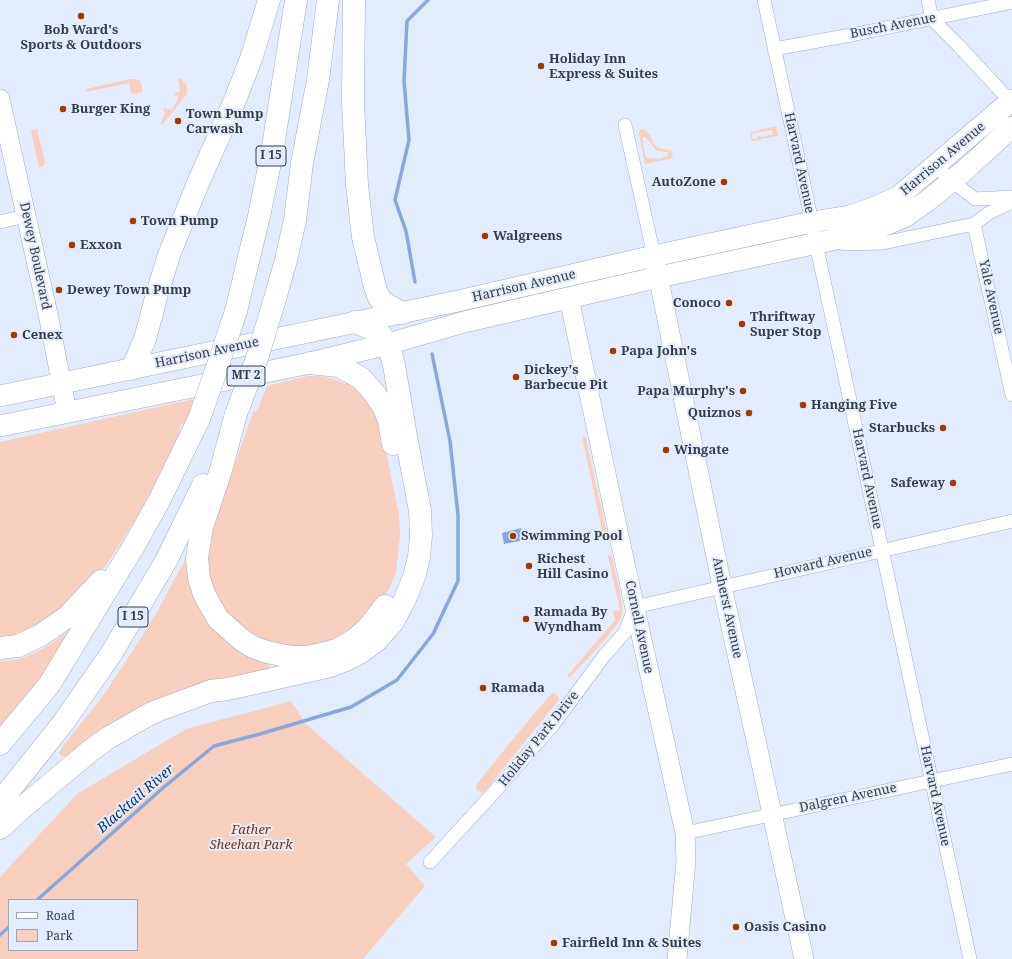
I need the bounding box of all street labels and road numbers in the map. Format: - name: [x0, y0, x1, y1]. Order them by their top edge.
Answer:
- street label: Busch Avenue: [849, 10, 937, 42]
- street label: Harvard Avenue: [781, 111, 817, 215]
- street label: Harrison Avenue: [898, 119, 988, 199]
- road number: I 15: [256, 146, 286, 166]
- street label: Dewey Boulevard: [16, 201, 54, 311]
- street label: Yale Avenue: [976, 258, 1006, 336]
- street label: Harrison Avenue: [471, 267, 577, 305]
- street label: Harrison Avenue: [154, 334, 260, 372]
- road number: MT 2: [227, 366, 265, 386]
- street label: Harvard Avenue: [849, 427, 885, 531]
- street label: Howard Avenue: [772, 544, 874, 582]
- street label: Amherst Avenue: [709, 556, 745, 660]
- street label: Cornell Avenue: [622, 579, 656, 675]
- road number: I 15: [118, 607, 148, 627]
- street label: Holiday Park Drive: [496, 688, 582, 790]
- street label: Harvard Avenue: [917, 744, 953, 848]
- street label: Dalgren Avenue: [798, 780, 898, 816]

